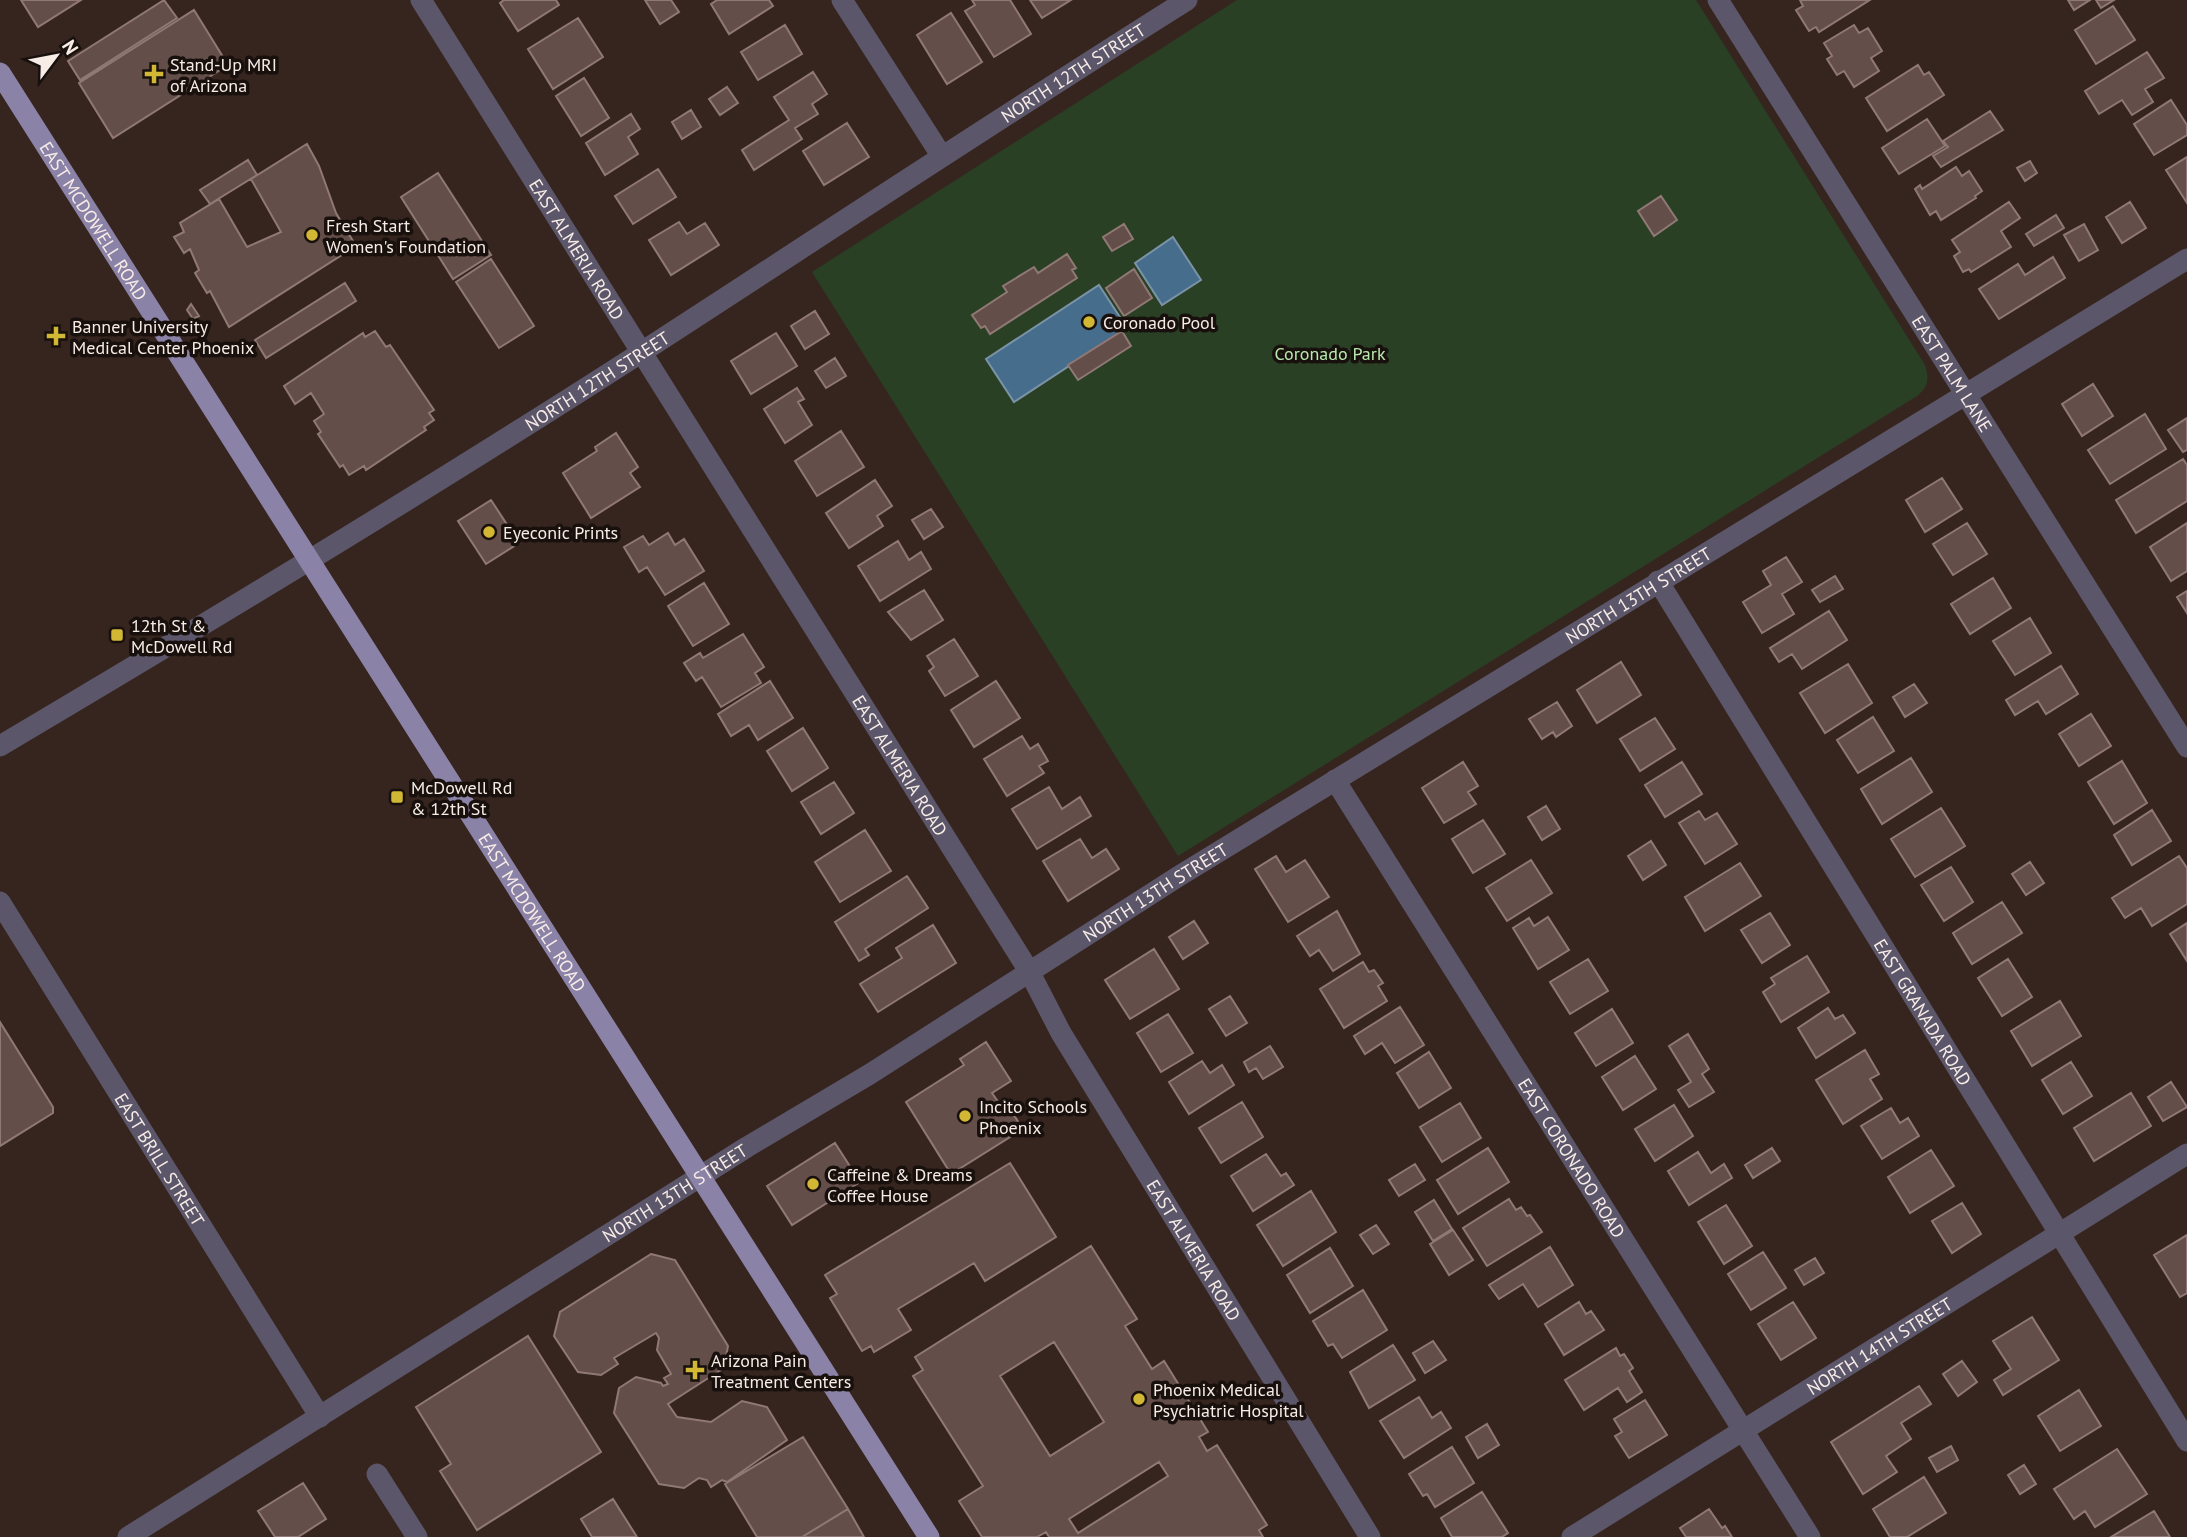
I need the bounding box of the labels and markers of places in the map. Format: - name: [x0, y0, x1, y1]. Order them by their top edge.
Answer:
- place label: Stand-Up MRI of Arizona: [170, 53, 277, 97]
- marker: Stand-Up MRI of Arizona: [144, 64, 164, 84]
- place label: Fresh Start Women's Foundation: [326, 214, 486, 258]
- marker: Fresh Start Women's Foundation: [304, 227, 320, 243]
- place label: Coronado Pool: [1103, 311, 1216, 334]
- marker: Coronado Pool: [1081, 314, 1097, 330]
- place label: Banner University Medical Center Phoenix: [72, 315, 254, 359]
- marker: Banner University Medical Center Phoenix: [46, 326, 66, 346]
- place label: Eyeconic Prints: [503, 521, 618, 544]
- marker: Eyeconic Prints: [481, 524, 497, 540]
- place label: 12th St & McDowell Rd: [131, 614, 232, 658]
- marker: 12th St & McDowell Rd: [109, 627, 125, 643]
- place label: McDowell Rd & 12th St: [411, 776, 512, 820]
- marker: McDowell Rd & 12th St: [389, 789, 405, 805]
- place label: Incito Schools Phoenix: [979, 1095, 1087, 1139]
- marker: Incito Schools Phoenix: [957, 1108, 973, 1124]
- place label: Caffeine & Dreams Coffee House: [827, 1163, 973, 1207]
- marker: Caffeine & Dreams Coffee House: [805, 1176, 821, 1192]
- place label: Arizona Pain Treatment Centers: [711, 1349, 851, 1393]
- marker: Arizona Pain Treatment Centers: [685, 1360, 705, 1380]
- place label: Phoenix Medical Psychiatric Hospital: [1153, 1378, 1304, 1422]
- marker: Phoenix Medical Psychiatric Hospital: [1131, 1391, 1147, 1407]

